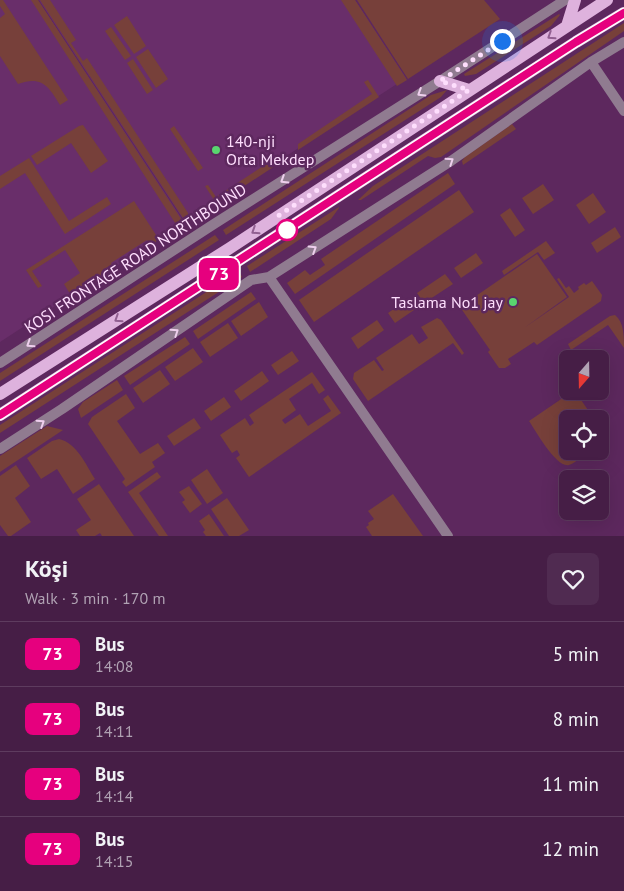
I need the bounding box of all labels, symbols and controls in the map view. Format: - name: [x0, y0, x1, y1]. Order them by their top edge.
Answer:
- your location: [490, 29, 515, 54]
- one-way arrow: [548, 30, 557, 39]
- one-way arrow: [418, 87, 427, 96]
- place label: 140-nji Orta Mekdep: [226, 131, 314, 169]
- marker: 140-nji Orta Mekdep: [210, 144, 222, 156]
- one-way arrow: [445, 158, 454, 167]
- one-way arrow: [280, 173, 289, 183]
- street label: KOSI FRONTAGE ROAD NORTHBOUND: [20, 179, 250, 337]
- unlabelled marker: [276, 219, 298, 241]
- one-way arrow: [251, 225, 261, 234]
- one-way arrow: [308, 245, 317, 255]
- line badge: 73: [196, 258, 242, 290]
- text: 73: [209, 262, 229, 285]
- place label: Taslama No1 jay: [391, 292, 504, 312]
- marker: Taslama No1 jay: [507, 296, 519, 308]
- one-way arrow: [114, 313, 124, 322]
- one-way arrow: [170, 328, 179, 338]
- one-way arrow: [26, 338, 35, 347]
- north arrow: [559, 350, 609, 400]
- map controls: [559, 350, 609, 520]
- button: locate: [559, 410, 609, 460]
- one-way arrow: [36, 419, 45, 429]
- button: layers: [559, 470, 609, 520]
- text: Köşi: [25, 553, 68, 584]
- button: heart: [547, 553, 599, 605]
- text: Walk · 3 min · 170 m: [25, 588, 165, 608]
- text: Bus: [95, 632, 124, 656]
- text: 73: [42, 642, 63, 665]
- text: 5 min: [553, 642, 599, 666]
- text: 14:08: [95, 656, 133, 676]
- text: Bus: [95, 697, 124, 721]
- text: 73: [42, 707, 63, 730]
- text: 8 min: [553, 707, 599, 731]
- text: 14:11: [95, 721, 133, 741]
- text: Bus: [95, 762, 124, 786]
- text: 73: [42, 772, 63, 795]
- text: 11 min: [542, 772, 599, 796]
- text: 14:14: [95, 786, 133, 806]
- text: Bus: [95, 827, 124, 851]
- text: 73: [42, 837, 63, 860]
- text: 12 min: [542, 837, 599, 861]
- text: 14:15: [95, 851, 133, 871]

